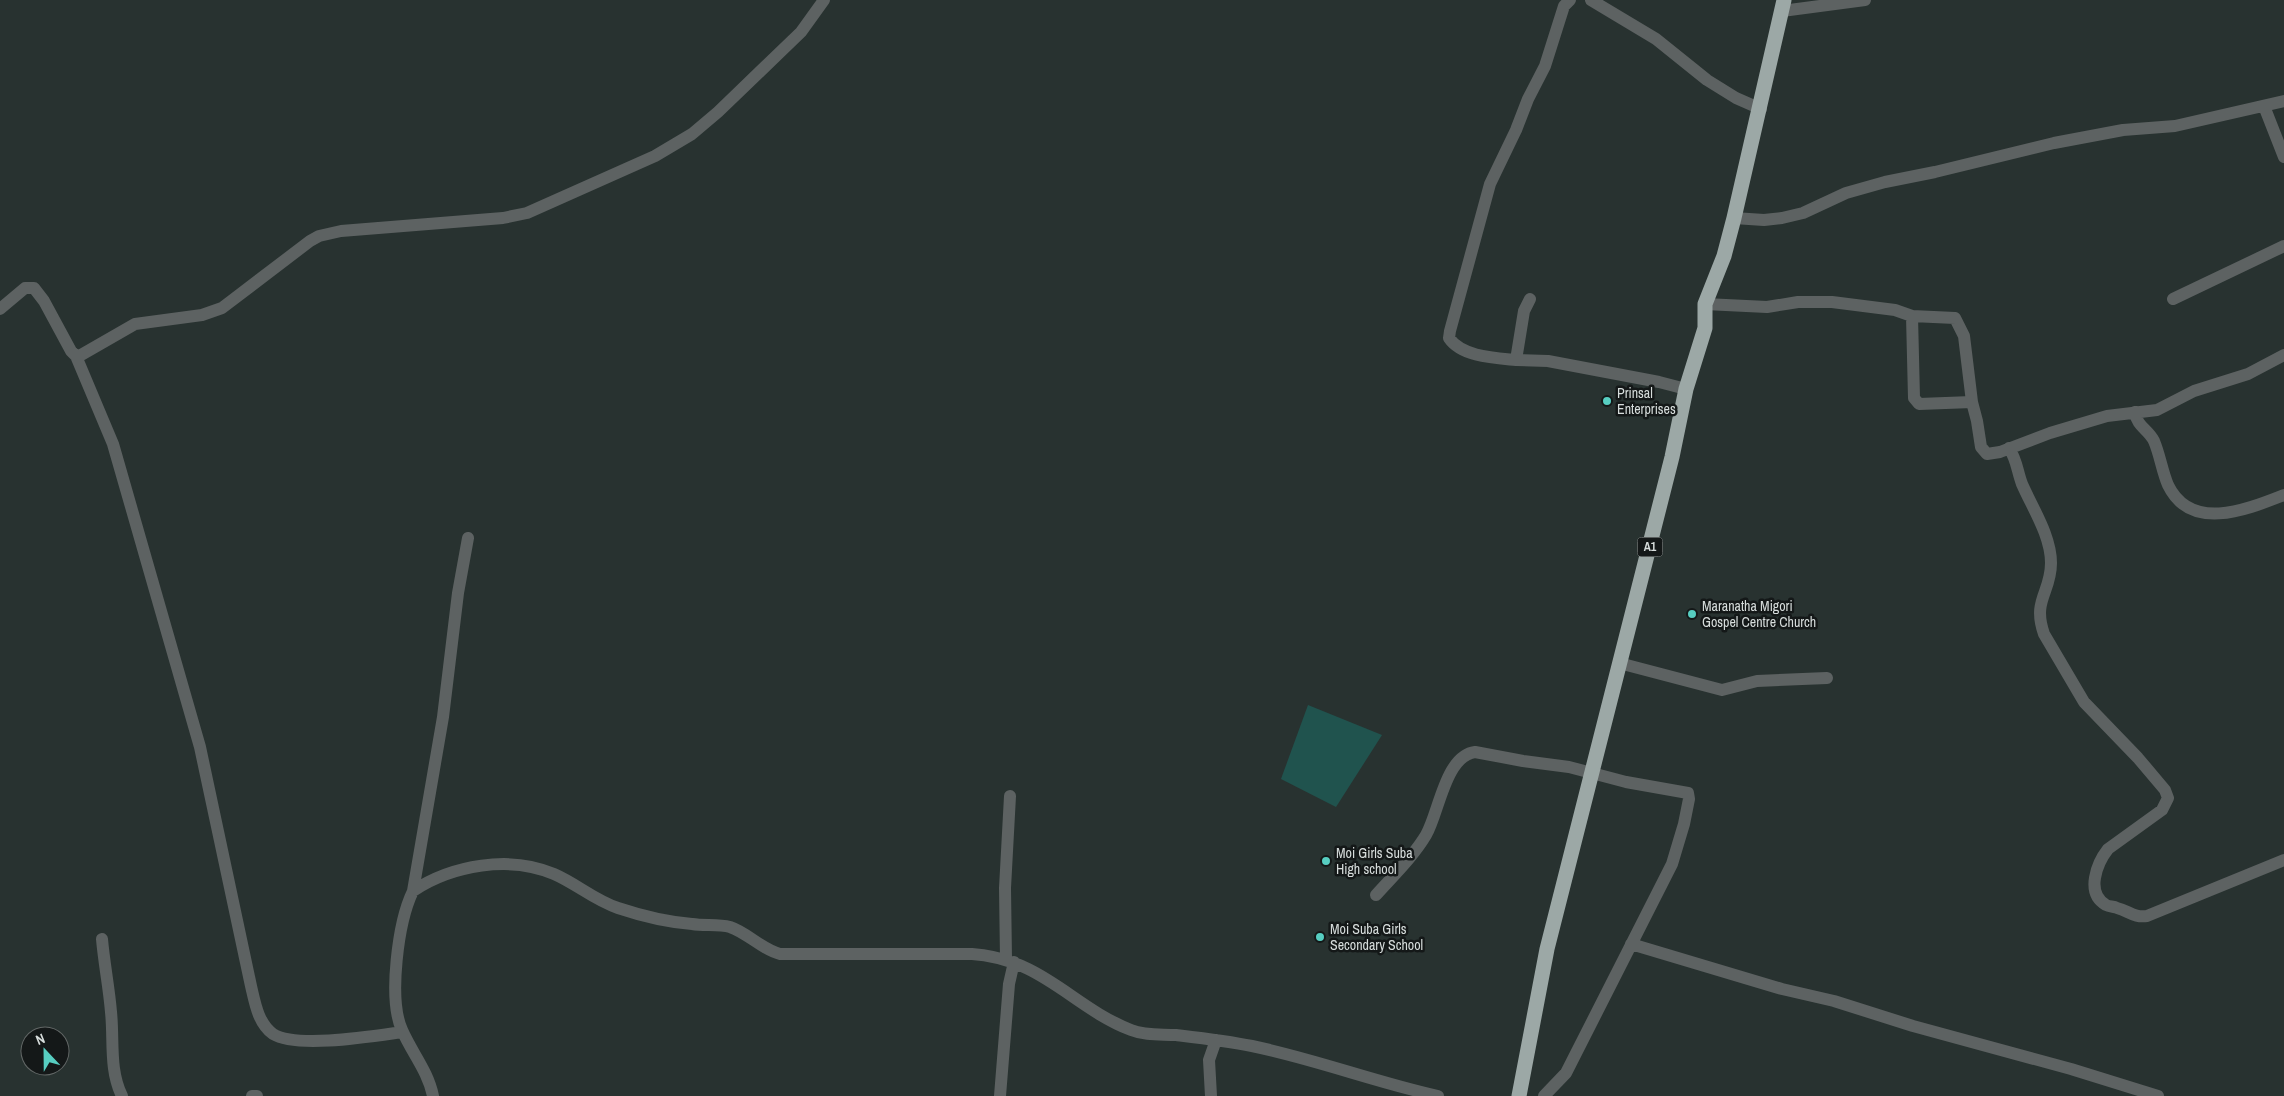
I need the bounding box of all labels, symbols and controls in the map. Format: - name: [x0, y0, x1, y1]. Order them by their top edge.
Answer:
- place label: Prinsal Enterprises: [1617, 384, 1676, 418]
- marker: Prinsal Enterprises: [1601, 395, 1613, 407]
- road number: A1: [1638, 538, 1662, 556]
- place label: Maranatha Migori Gospel Centre Church: [1702, 597, 1816, 631]
- marker: Maranatha Migori Gospel Centre Church: [1686, 608, 1698, 620]
- place label: Moi Girls Suba High school: [1336, 844, 1413, 878]
- marker: Moi Girls Suba High school: [1320, 855, 1332, 867]
- place label: Moi Suba Girls Secondary School: [1330, 920, 1423, 954]
- marker: Moi Suba Girls Secondary School: [1314, 931, 1326, 943]
- north arrow: [20, 1026, 70, 1076]
- text: N: [33, 1029, 47, 1049]

